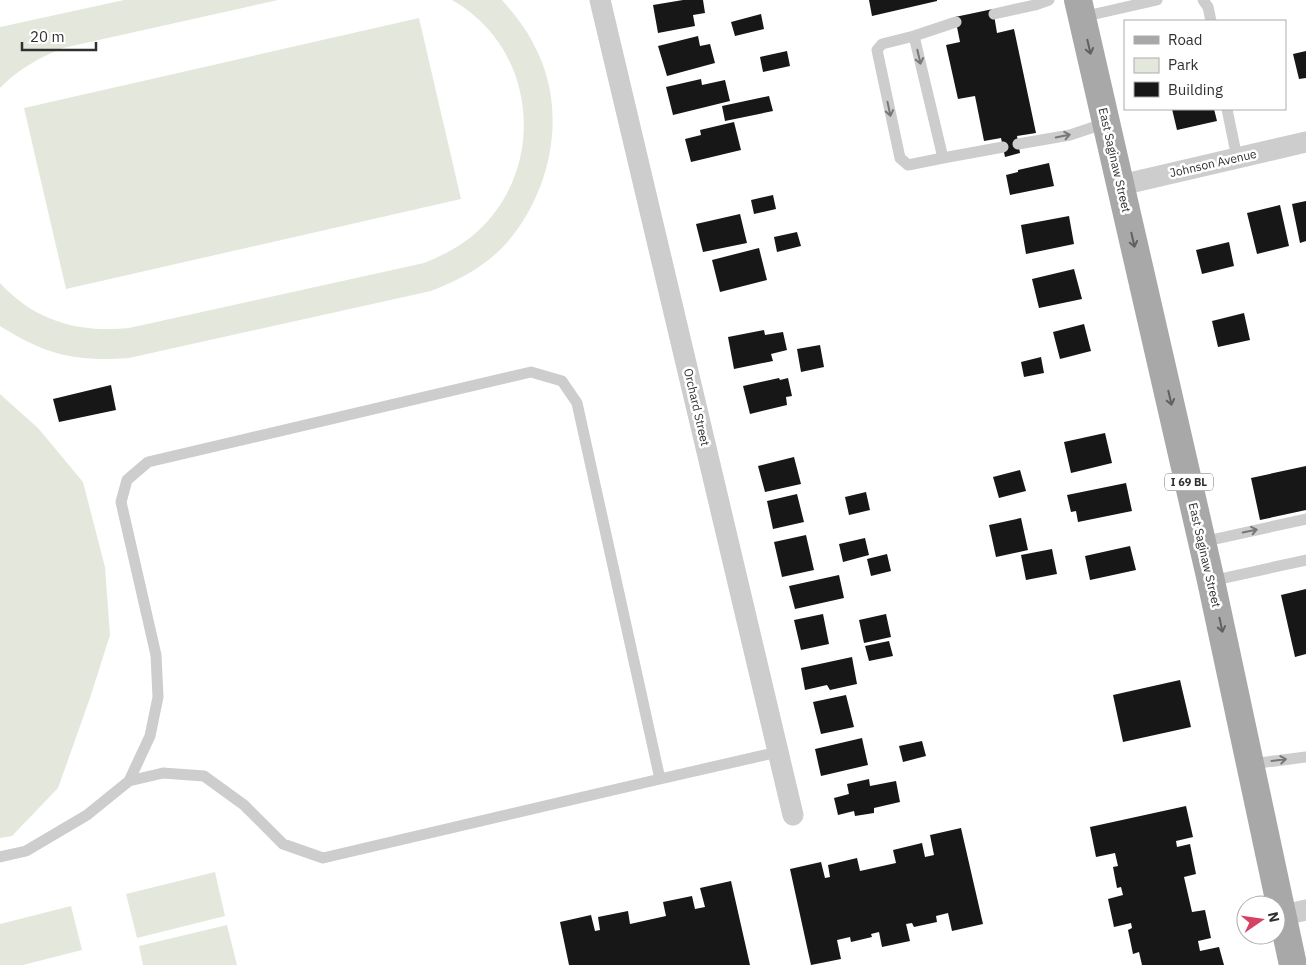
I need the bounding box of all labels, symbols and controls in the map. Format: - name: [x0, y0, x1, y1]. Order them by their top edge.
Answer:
- scale bar: [22, 20, 96, 52]
- legend: [1124, 20, 1286, 110]
- text: 20 m: [30, 27, 65, 46]
- text: Road: [1168, 30, 1203, 49]
- one-way arrow: [1085, 39, 1094, 55]
- one-way arrow: [915, 49, 924, 65]
- text: Park: [1168, 55, 1198, 74]
- text: Building: [1168, 80, 1223, 99]
- one-way arrow: [885, 101, 894, 117]
- street label: East Saginaw Street: [1096, 106, 1134, 214]
- one-way arrow: [1055, 131, 1071, 141]
- street label: Johnson Avenue: [1168, 146, 1258, 180]
- one-way arrow: [1129, 231, 1139, 247]
- street label: Orchard Street: [681, 367, 713, 447]
- one-way arrow: [1166, 390, 1175, 406]
- road number: I 69 BL: [1165, 474, 1213, 491]
- street label: East Saginaw Street: [1186, 501, 1224, 609]
- one-way arrow: [1242, 526, 1258, 536]
- one-way arrow: [1217, 617, 1226, 633]
- one-way arrow: [1270, 755, 1286, 765]
- north arrow: [1236, 895, 1286, 945]
- text: N: [1264, 910, 1284, 924]

